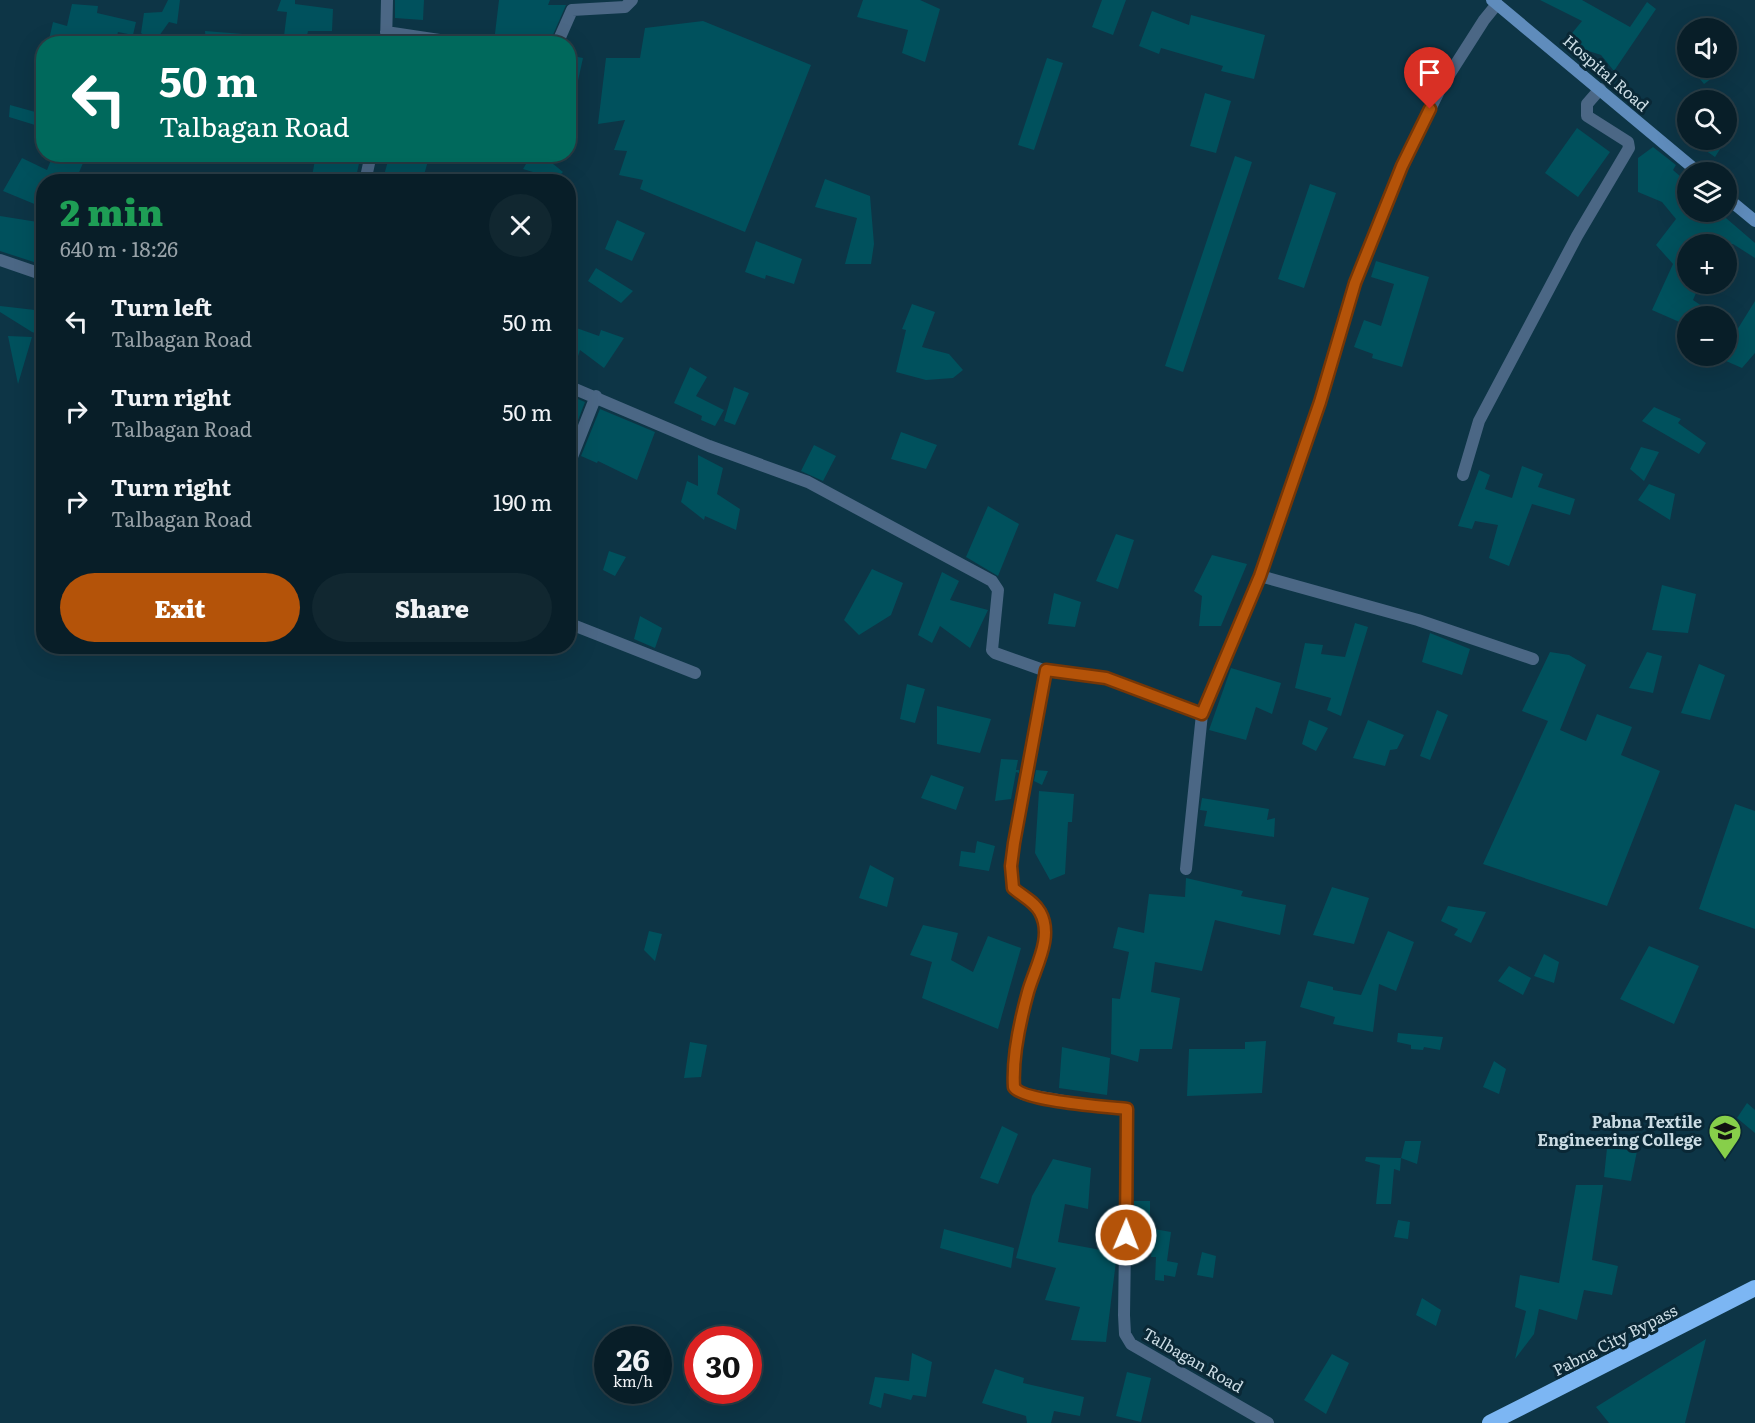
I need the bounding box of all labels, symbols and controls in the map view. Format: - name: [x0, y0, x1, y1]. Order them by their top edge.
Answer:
- map controls: [1677, 18, 1737, 366]
- button: sound: [1677, 18, 1737, 78]
- street label: Hospital Road: [1559, 28, 1655, 116]
- pin: [1404, 47, 1455, 109]
- text: 50 m: [159, 48, 258, 110]
- icon: arrive: [1413, 56, 1446, 89]
- icon: left: [60, 60, 138, 138]
- button: search: [1677, 90, 1737, 150]
- text: Talbagan Road: [159, 105, 349, 145]
- button: layers: [1677, 162, 1737, 222]
- text: 2 min: [60, 184, 163, 237]
- button: close: [489, 194, 552, 257]
- text: 640 m · 18:26: [60, 233, 178, 263]
- button: +: [1677, 234, 1737, 294]
- text: Turn left: [111, 290, 212, 323]
- icon: left: [60, 305, 93, 338]
- text: 50 m: [502, 305, 552, 338]
- button: −: [1677, 306, 1737, 366]
- text: Talbagan Road: [111, 323, 252, 353]
- text: Turn right: [111, 380, 231, 413]
- icon: right: [60, 395, 93, 428]
- text: 50 m: [502, 395, 552, 428]
- text: Talbagan Road: [111, 413, 252, 443]
- text: Turn right: [111, 470, 231, 503]
- icon: right: [60, 485, 93, 518]
- text: 190 m: [493, 485, 552, 518]
- text: Talbagan Road: [111, 503, 252, 533]
- button: Exit: [60, 573, 300, 642]
- button: Share: [312, 573, 552, 642]
- place label: Pabna Textile Engineering College: [1537, 1109, 1702, 1151]
- school or university icon: Pabna Textile Engineering College: [1707, 1113, 1743, 1160]
- position arrow: [1094, 1203, 1158, 1267]
- street label: Pabna City Bypass: [1548, 1297, 1681, 1381]
- street label: Talbagan Road: [1139, 1321, 1249, 1398]
- speed limit sign: 30: [684, 1326, 762, 1404]
- text: 26: [616, 1336, 650, 1380]
- text: km/h: [613, 1369, 653, 1392]

